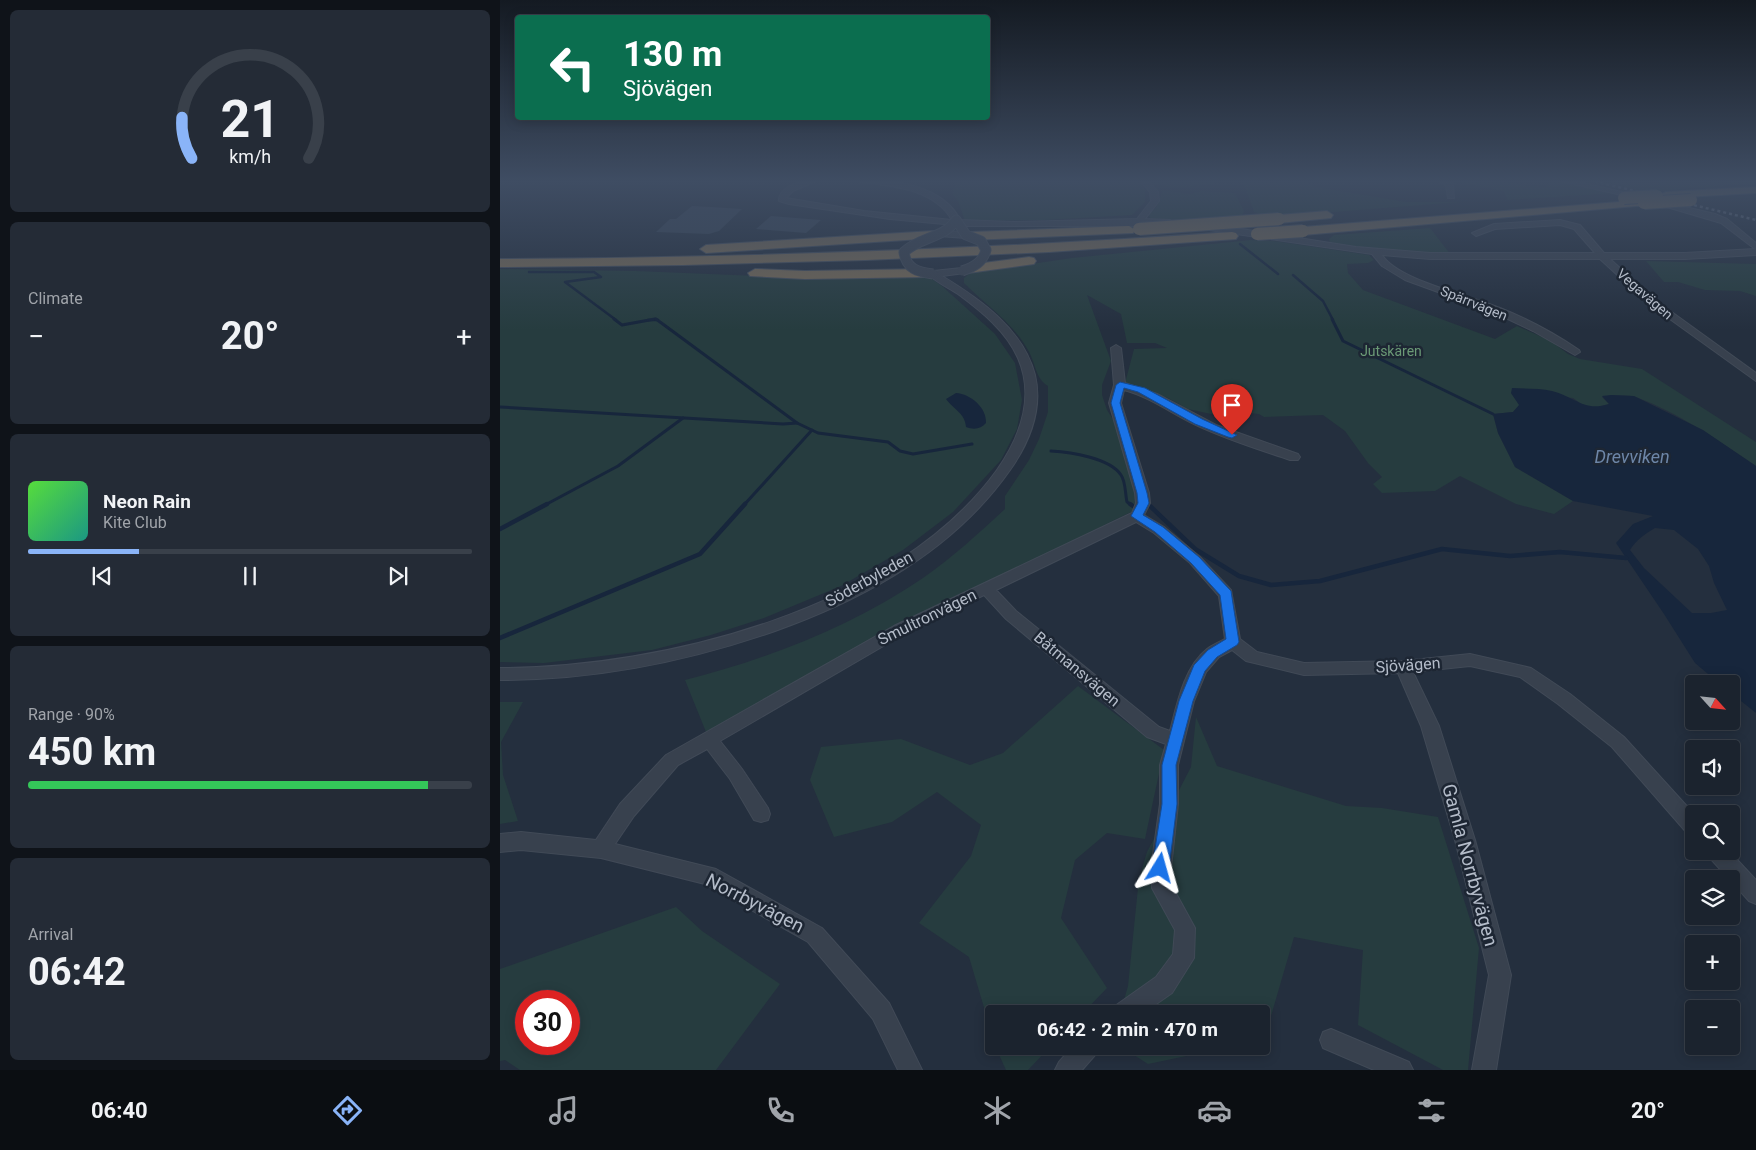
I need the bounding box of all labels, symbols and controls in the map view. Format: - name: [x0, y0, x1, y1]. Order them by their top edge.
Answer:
- text: 130 m: [623, 34, 722, 75]
- icon: left: [540, 35, 605, 100]
- text: Sjövägen: [623, 76, 712, 101]
- text: 21: [220, 89, 280, 150]
- text: km/h: [229, 146, 271, 167]
- street label: Vegavägen: [1614, 265, 1676, 323]
- street label: Spärrvägen: [1438, 282, 1510, 324]
- text: Climate: [28, 289, 83, 308]
- text: 20°: [221, 314, 279, 358]
- text: −: [28, 320, 44, 353]
- text: +: [456, 320, 472, 353]
- park label: Jutskären: [1360, 343, 1422, 359]
- pin: [1211, 384, 1253, 435]
- icon: arrive: [1218, 391, 1246, 419]
- water label: Drevviken: [1594, 446, 1670, 467]
- text: Neon Rain: [103, 490, 191, 513]
- text: Kite Club: [103, 513, 167, 532]
- street label: Söderbyleden: [822, 547, 916, 611]
- icon: previous: [88, 562, 116, 590]
- icon: pause: [236, 562, 264, 590]
- icon: next: [384, 562, 412, 590]
- street label: Smultronvägen: [875, 585, 979, 649]
- street label: Båtmansvägen: [1030, 628, 1124, 710]
- street label: Sjövägen: [1375, 653, 1441, 677]
- north arrow: [1685, 675, 1740, 730]
- map controls: [1685, 675, 1740, 1055]
- text: Range · 90%: [28, 705, 115, 724]
- text: 450 km: [28, 730, 156, 774]
- button: sound: [1685, 740, 1740, 795]
- street label: Gamla Norrbyvägen: [1437, 781, 1503, 949]
- button: search: [1685, 805, 1740, 860]
- position arrow: [1133, 841, 1185, 893]
- street label: Norrbyvägen: [702, 868, 808, 938]
- button: layers: [1685, 870, 1740, 925]
- text: Arrival: [28, 925, 73, 944]
- button: +: [1685, 935, 1740, 990]
- text: 06:42: [28, 950, 126, 994]
- speed limit sign: 30: [515, 990, 580, 1055]
- button: −: [1685, 1000, 1740, 1055]
- text: 06:42 · 2 min · 470 m: [1037, 1018, 1218, 1041]
- icon: directions: [330, 1093, 365, 1128]
- icon: music: [546, 1093, 581, 1128]
- icon: phone: [763, 1093, 798, 1128]
- icon: climate: [980, 1093, 1015, 1128]
- icon: car: [1197, 1093, 1232, 1128]
- icon: filters: [1414, 1093, 1449, 1128]
- text: 06:40: [91, 1098, 148, 1123]
- text: 20°: [1631, 1098, 1665, 1123]

